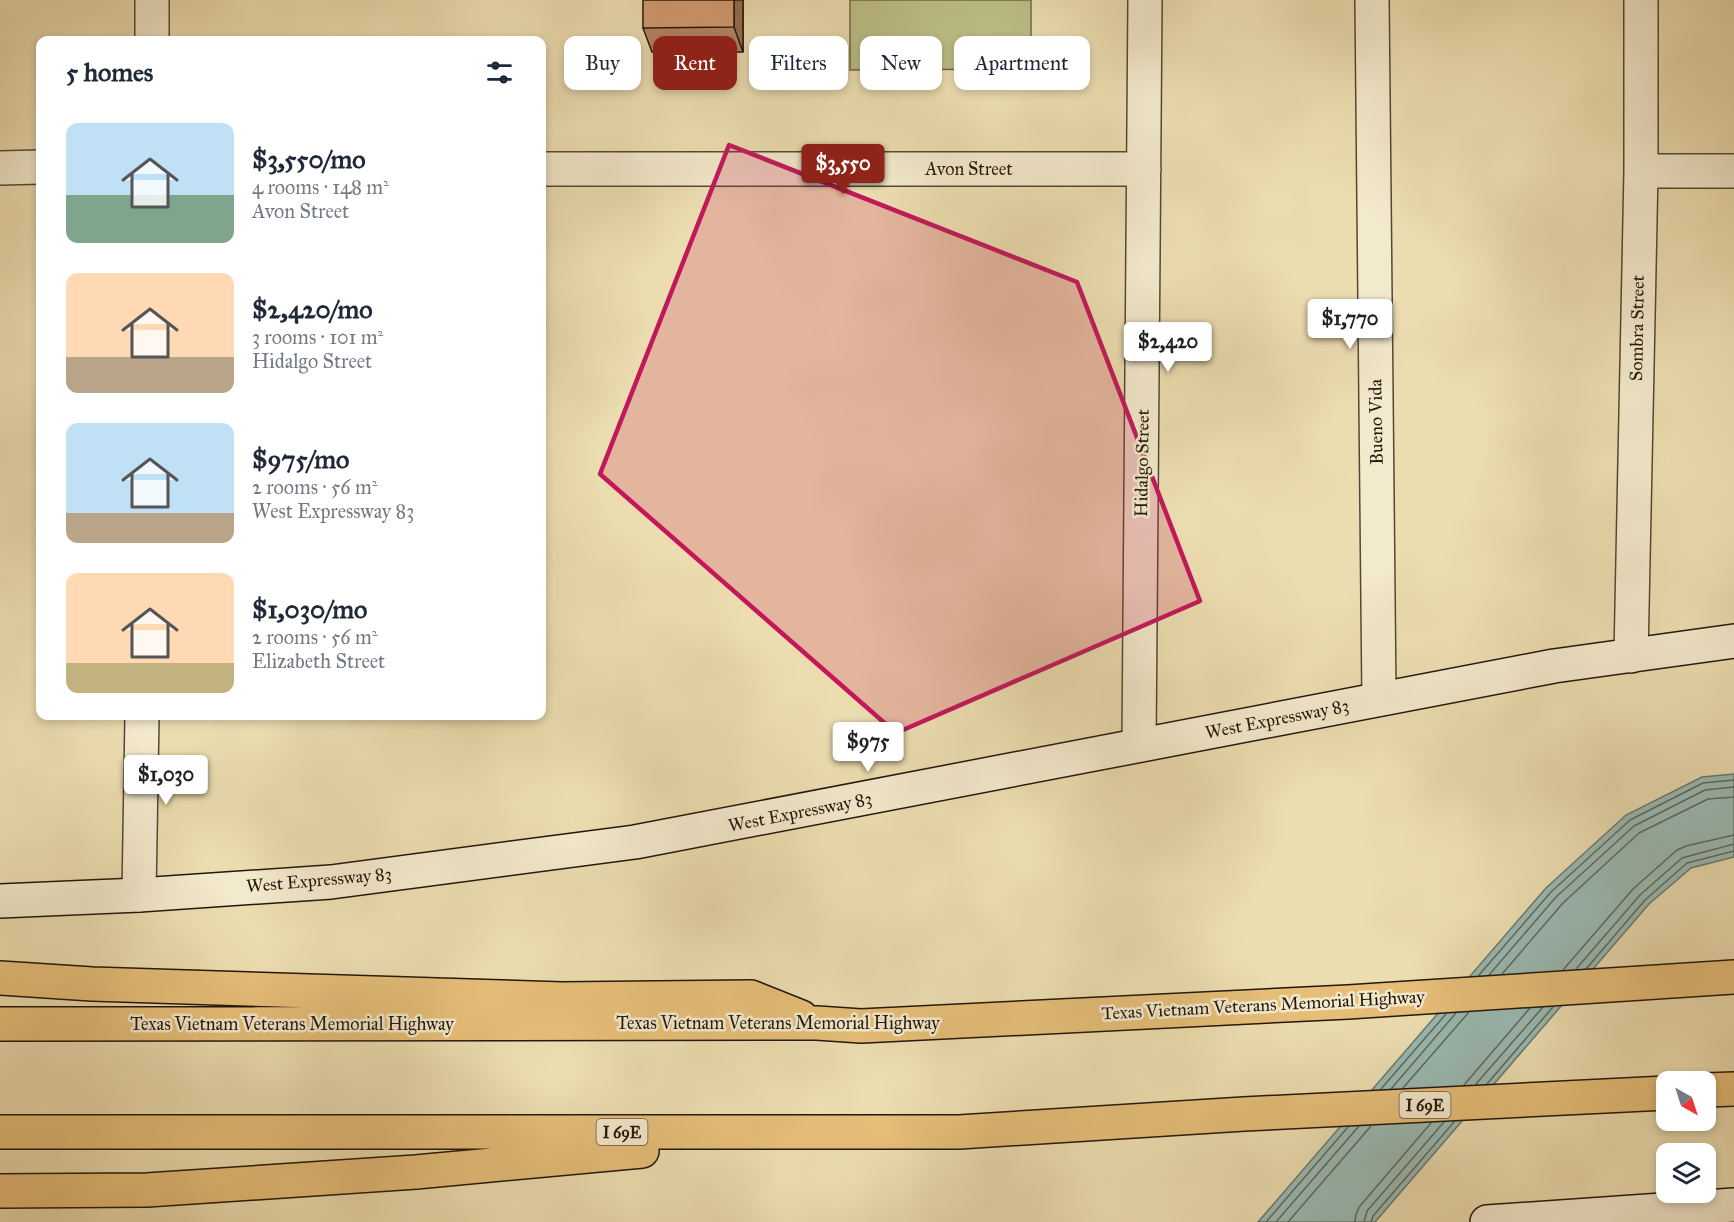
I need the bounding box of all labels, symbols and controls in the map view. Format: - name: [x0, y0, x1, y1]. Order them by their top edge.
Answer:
- chip: Buy: [564, 36, 641, 90]
- chip: Rent: [653, 36, 737, 90]
- chip: Filters: [749, 36, 848, 90]
- chip: New: [860, 36, 942, 90]
- chip: Apartment: [954, 36, 1090, 90]
- text: 5 homes: [66, 56, 153, 88]
- icon: filters: [483, 56, 516, 89]
- text: $3,550/mo: [252, 143, 366, 175]
- pin: $3,550: [794, 144, 892, 195]
- icon: home: [114, 147, 186, 219]
- text: $3,550: [815, 151, 871, 175]
- street label: Avon Street: [924, 158, 1013, 180]
- text: 4 rooms · 148 m²: [252, 175, 389, 199]
- text: Avon Street: [252, 199, 349, 223]
- street label: Sombra Street: [1625, 274, 1649, 381]
- text: $2,420/mo: [252, 293, 373, 325]
- icon: home: [114, 297, 186, 369]
- pin: $1,770: [1301, 299, 1399, 350]
- text: $1,770: [1322, 306, 1378, 330]
- pin: $2,420: [1119, 322, 1217, 373]
- text: 3 rooms · 101 m²: [252, 325, 383, 349]
- text: $2,420: [1138, 329, 1198, 353]
- text: Hidalgo Street: [252, 349, 372, 373]
- street label: Bueno Vida: [1364, 379, 1388, 465]
- street label: Hidalgo Street: [1130, 408, 1155, 517]
- text: $975/mo: [252, 443, 349, 475]
- icon: home: [114, 447, 186, 519]
- text: 2 rooms · 56 m²: [252, 475, 378, 499]
- text: West Expressway 83: [252, 499, 414, 523]
- text: $1,030/mo: [252, 593, 367, 625]
- icon: home: [114, 597, 186, 669]
- text: 2 rooms · 56 m²: [252, 625, 378, 649]
- text: Elizabeth Street: [252, 649, 385, 673]
- street label: West Expressway 83: [1203, 694, 1351, 744]
- pin: $975: [832, 722, 904, 773]
- text: $975: [847, 729, 889, 753]
- pin: $1,030: [117, 755, 215, 806]
- text: $1,030: [138, 762, 194, 786]
- street label: West Expressway 83: [726, 787, 874, 837]
- street label: West Expressway 83: [245, 863, 393, 897]
- street label: Texas Vietnam Veterans Memorial Highway: [1101, 986, 1426, 1025]
- street label: Texas Vietnam Veterans Memorial Highway: [616, 1012, 940, 1035]
- street label: Texas Vietnam Veterans Memorial Highway: [130, 1013, 454, 1036]
- north arrow: [1656, 1071, 1716, 1131]
- map controls: [1656, 1071, 1716, 1203]
- road number: I 69E: [1400, 1092, 1450, 1118]
- road number: I 69E: [596, 1119, 648, 1145]
- button: layers: [1656, 1143, 1716, 1203]

